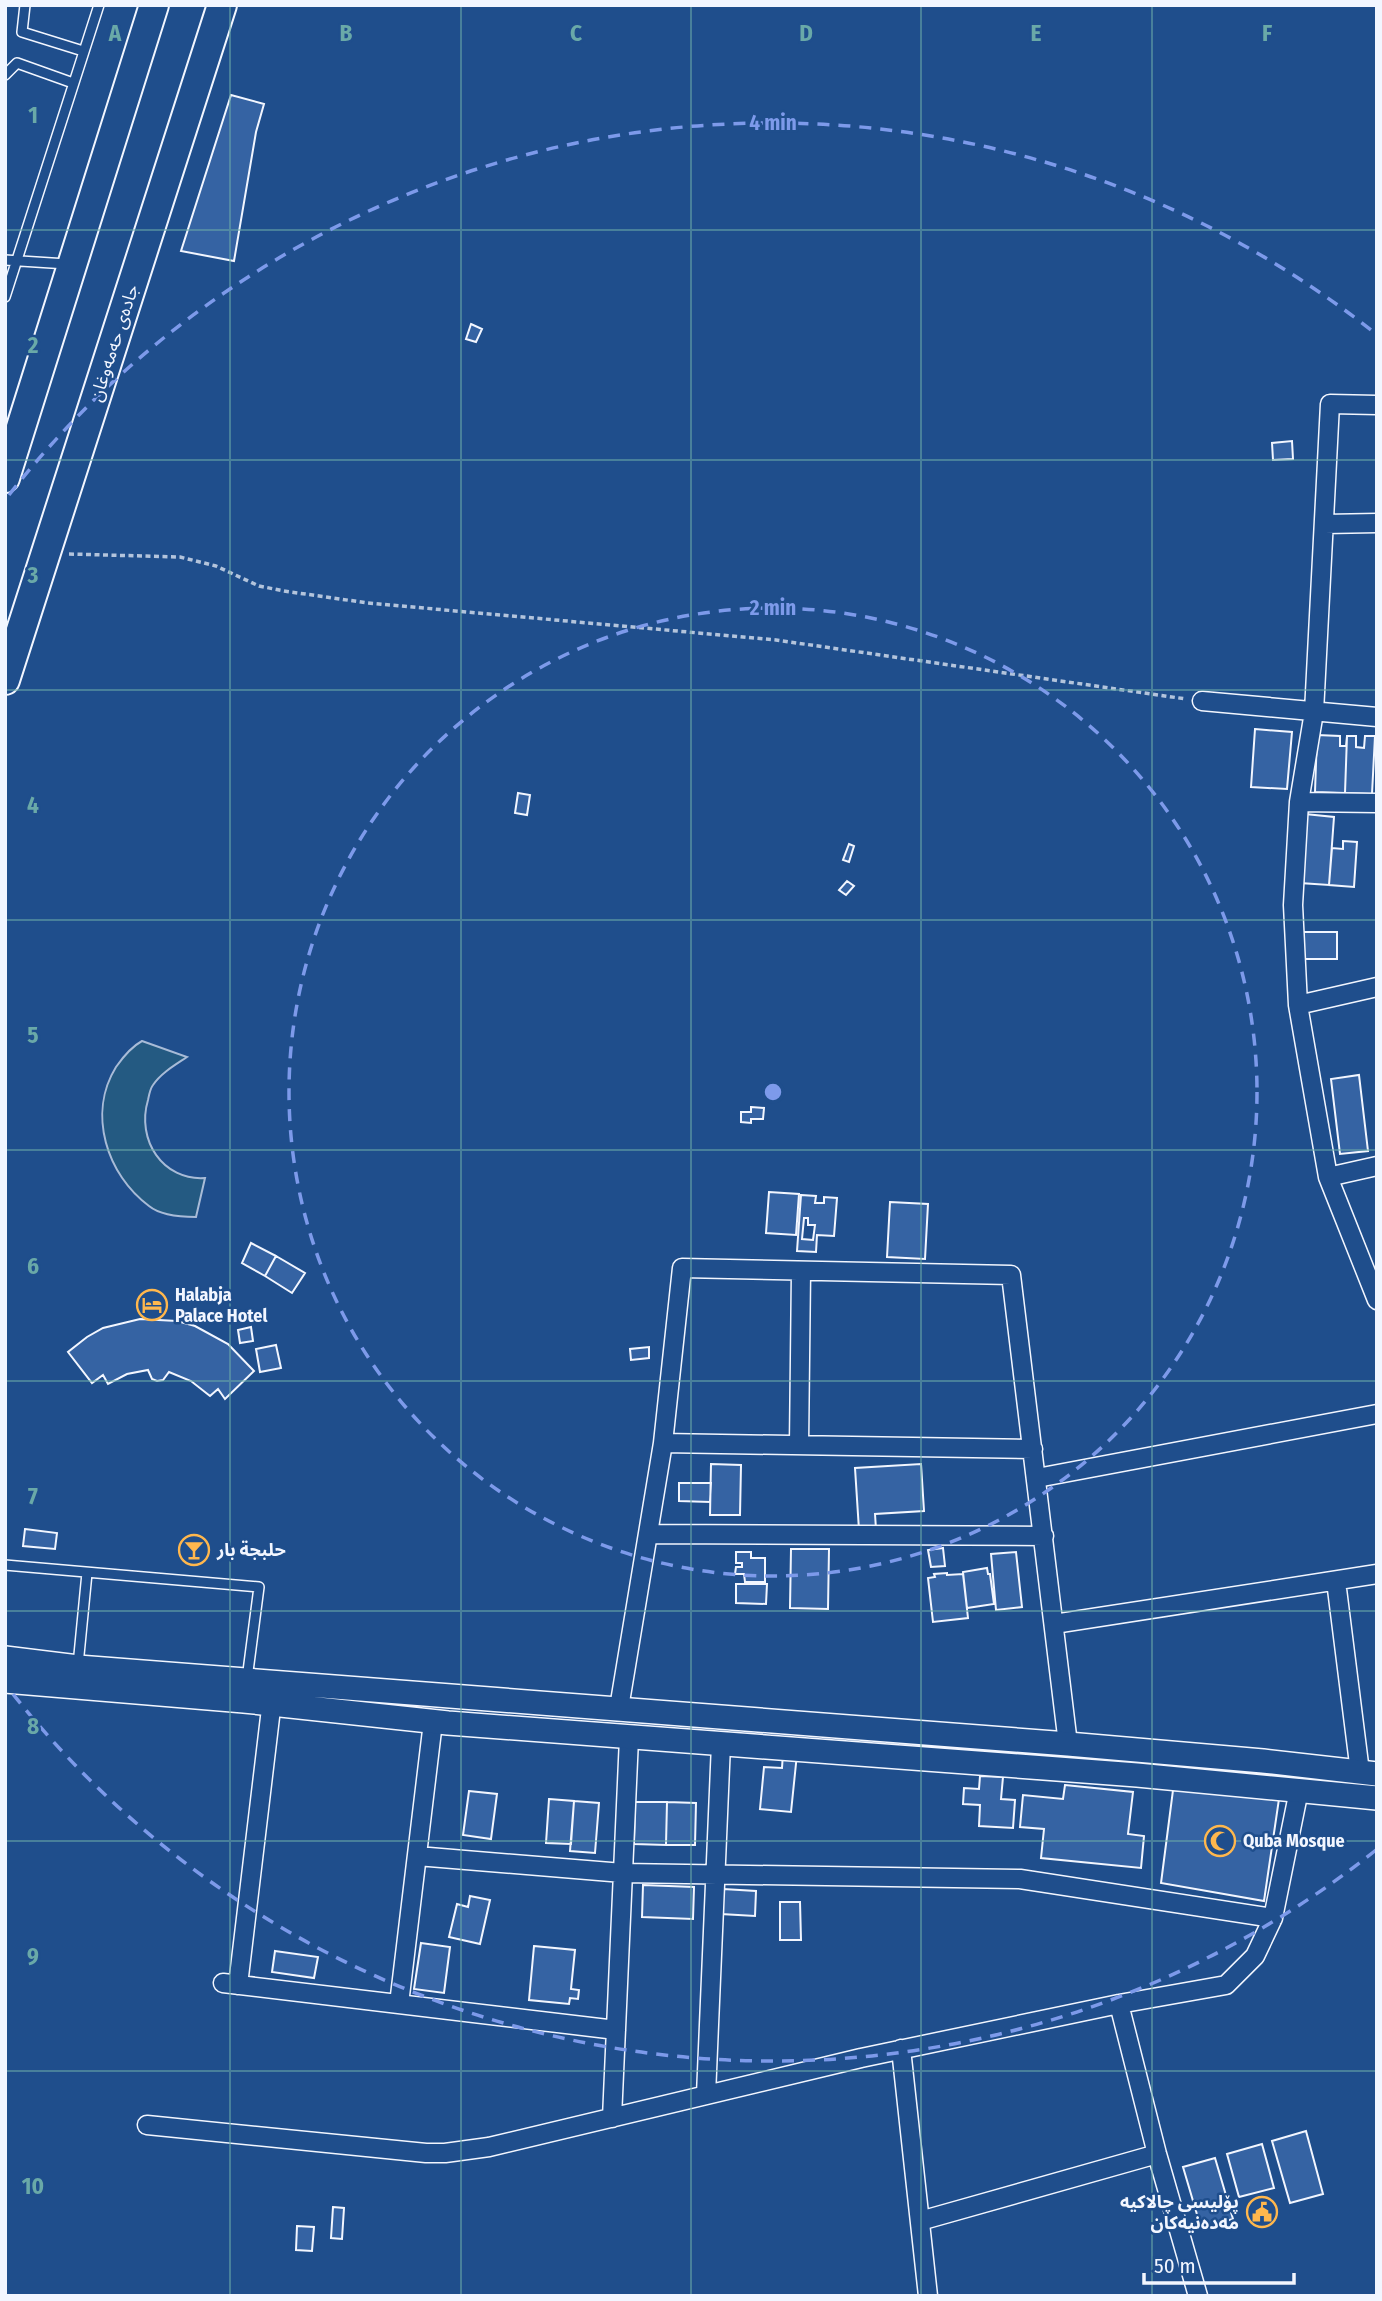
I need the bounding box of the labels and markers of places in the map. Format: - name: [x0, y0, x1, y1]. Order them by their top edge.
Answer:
- centre of rings: [761, 1080, 785, 1104]
- place label: Halabja Palace Hotel: [175, 1284, 267, 1327]
- hotel icon: Halabja Palace Hotel: [135, 1288, 169, 1322]
- bar icon: حلبجة بار: [177, 1533, 211, 1567]
- place label: حلبجة بار: [216, 1539, 286, 1561]
- mosque icon: Quba Mosque: [1203, 1824, 1237, 1858]
- place label: Quba Mosque: [1243, 1830, 1345, 1852]
- place label: پۆلیسی چالاکیە مەدەنیەکان: [1120, 2191, 1239, 2234]
- public building icon: پۆلیسی چالاکیە مەدەنیەکان: [1245, 2195, 1279, 2229]

